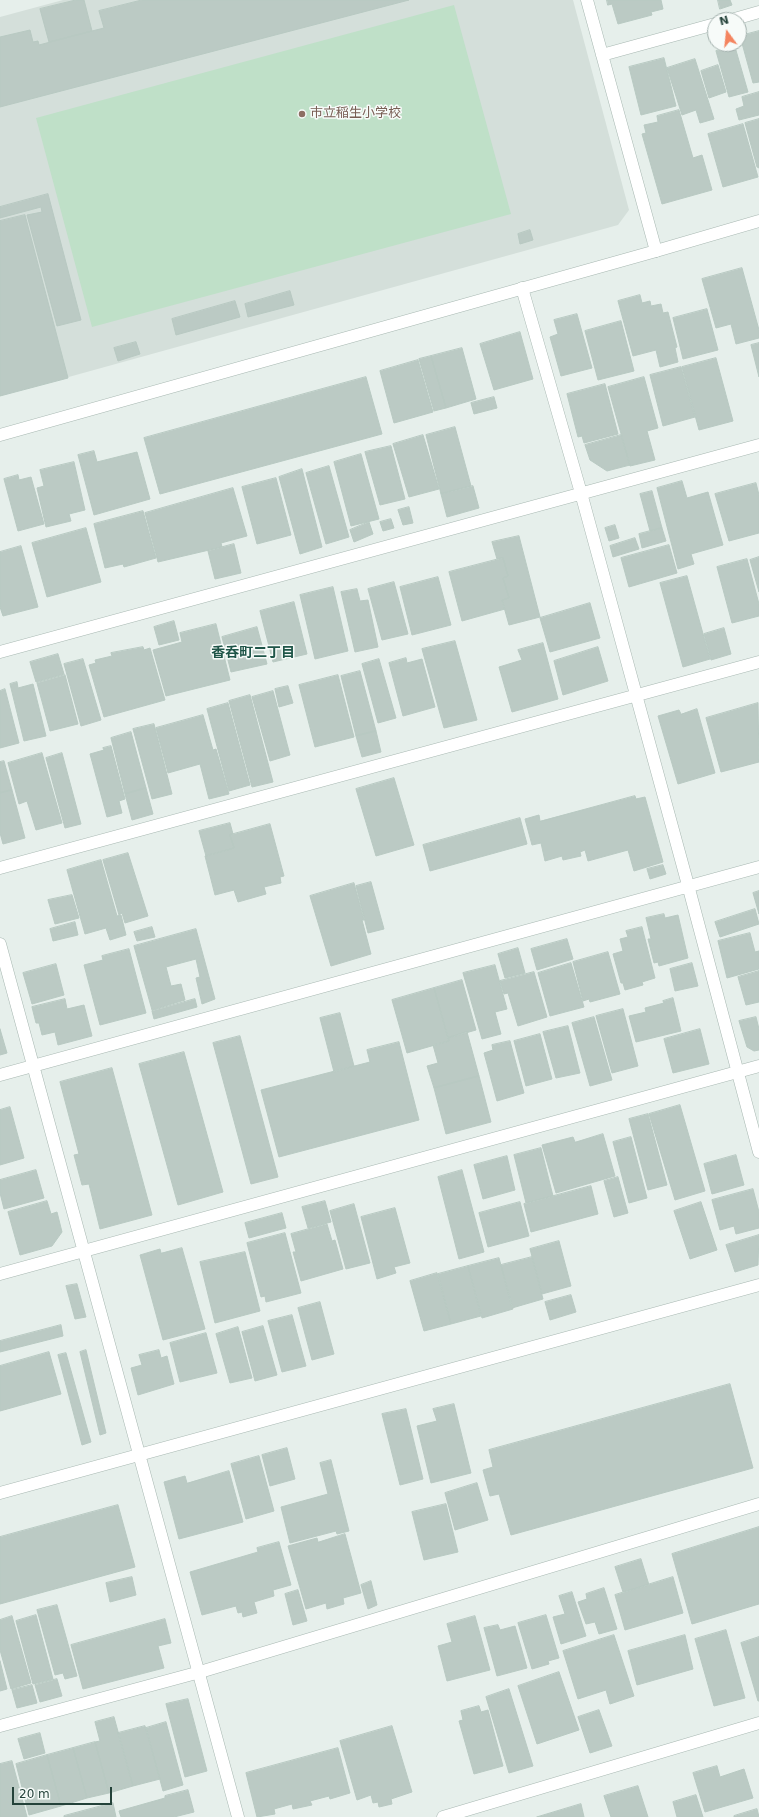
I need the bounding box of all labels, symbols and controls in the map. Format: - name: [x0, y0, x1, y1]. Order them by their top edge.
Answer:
- north arrow: [707, 12, 747, 52]
- text: N: [718, 13, 730, 28]
- place label: 市立稲生小学校: [310, 106, 401, 122]
- marker: 市立稲生小学校: [297, 109, 307, 119]
- district label: 香呑町二丁目: [211, 645, 295, 661]
- scale bar: [14, 1779, 114, 1805]
- text: 20 m: [19, 1787, 50, 1801]

